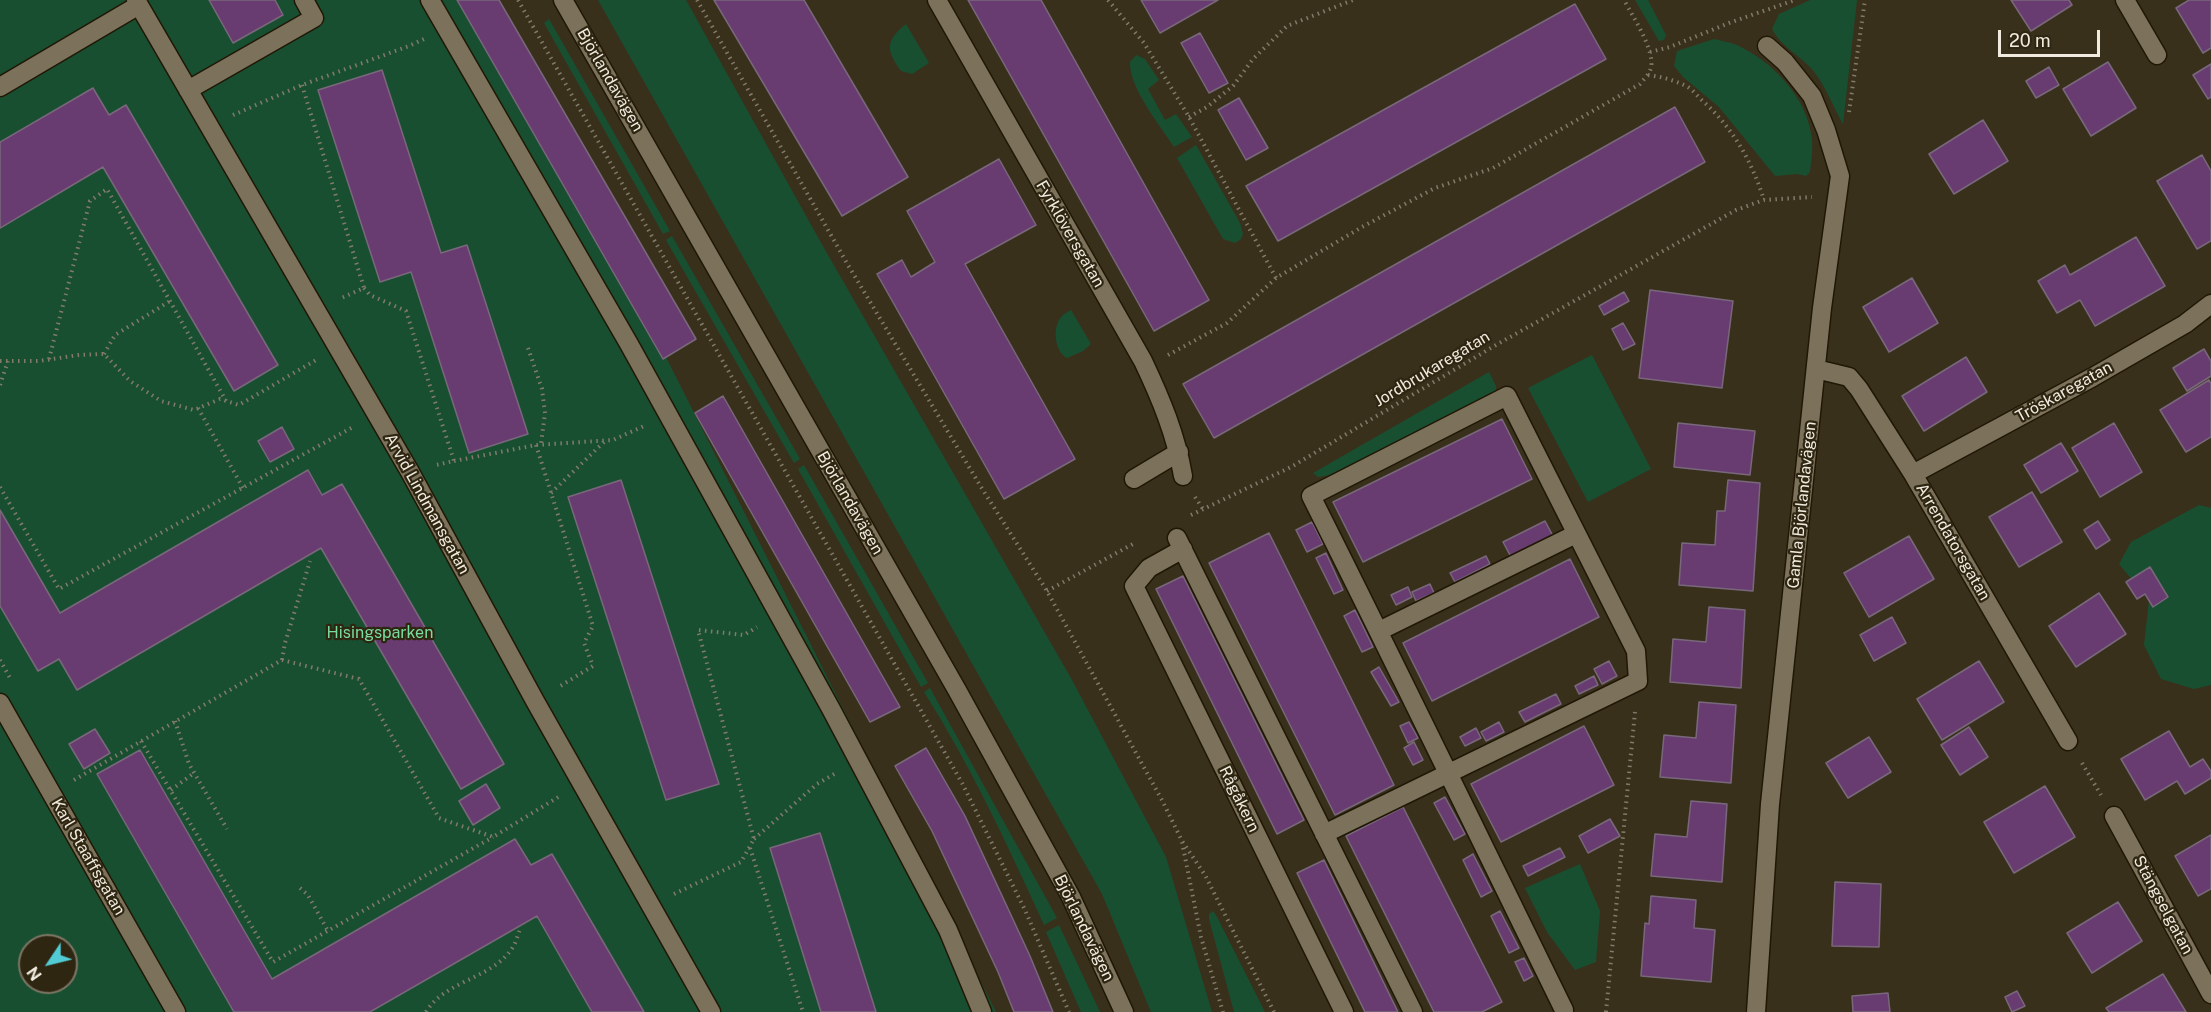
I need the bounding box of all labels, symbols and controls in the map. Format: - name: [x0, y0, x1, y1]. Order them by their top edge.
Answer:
- scale bar: [2001, 18, 2103, 56]
- street label: Björlandavägen: [573, 25, 647, 135]
- text: 20 m: [2009, 30, 2051, 51]
- street label: Fyrklöversgatan: [1032, 177, 1108, 291]
- street label: Jordbrukaregatan: [1371, 327, 1493, 411]
- street label: Tröskaregatan: [2012, 358, 2116, 426]
- street label: Gamla Björlandavägen: [1784, 421, 1820, 589]
- street label: Arvid Lindmansgatan: [380, 430, 474, 578]
- street label: Björlandavägen: [813, 448, 887, 558]
- street label: Arrendatorsgatan: [1912, 480, 1994, 604]
- park label: Hisingsparken: [327, 623, 433, 643]
- street label: Rågåkern: [1215, 763, 1263, 835]
- street label: Karl Staaffsgatan: [47, 795, 129, 919]
- street label: Stängselgatan: [2129, 852, 2197, 958]
- street label: Björlandavägen: [1050, 872, 1118, 984]
- north arrow: [18, 934, 78, 994]
- text: N: [23, 963, 46, 984]

